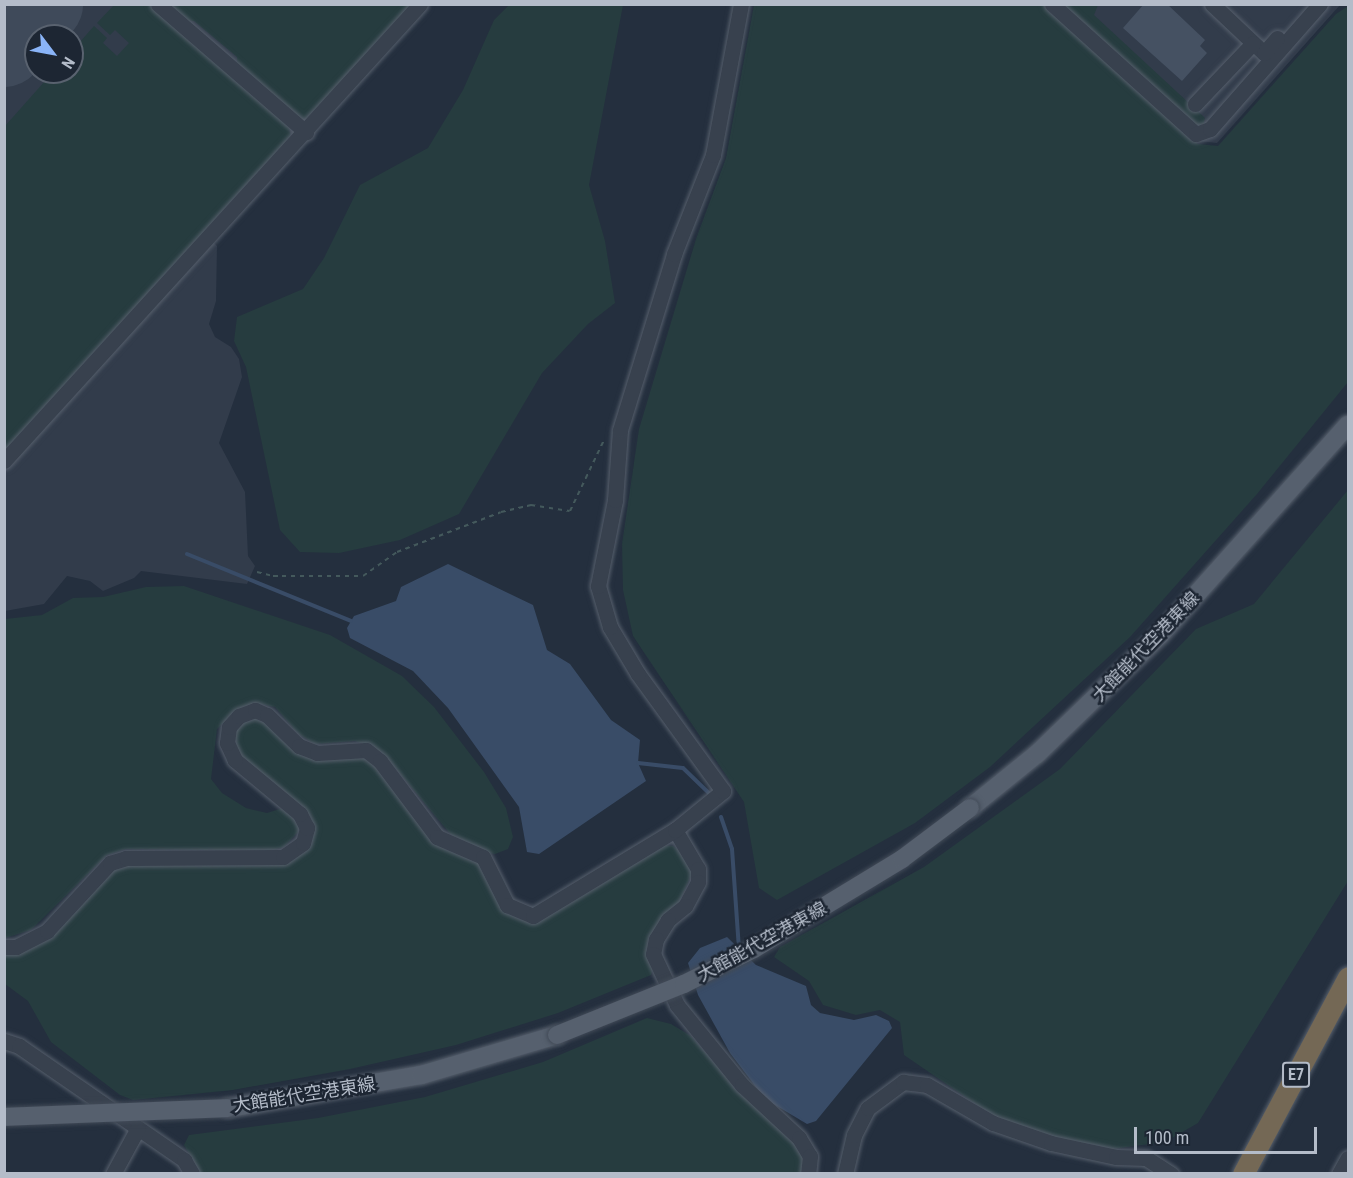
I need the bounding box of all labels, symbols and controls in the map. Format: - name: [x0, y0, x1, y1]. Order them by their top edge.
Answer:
- north arrow: [24, 24, 84, 84]
- text: N: [57, 54, 79, 72]
- street label: 大館能代空港東線: [1088, 588, 1204, 706]
- street label: 大館能代空港東線: [694, 898, 830, 986]
- road number: E7: [1281, 1062, 1311, 1088]
- street label: 大館能代空港東線: [231, 1073, 377, 1117]
- scale bar: [1137, 1115, 1320, 1153]
- text: 100 m: [1145, 1127, 1189, 1148]

